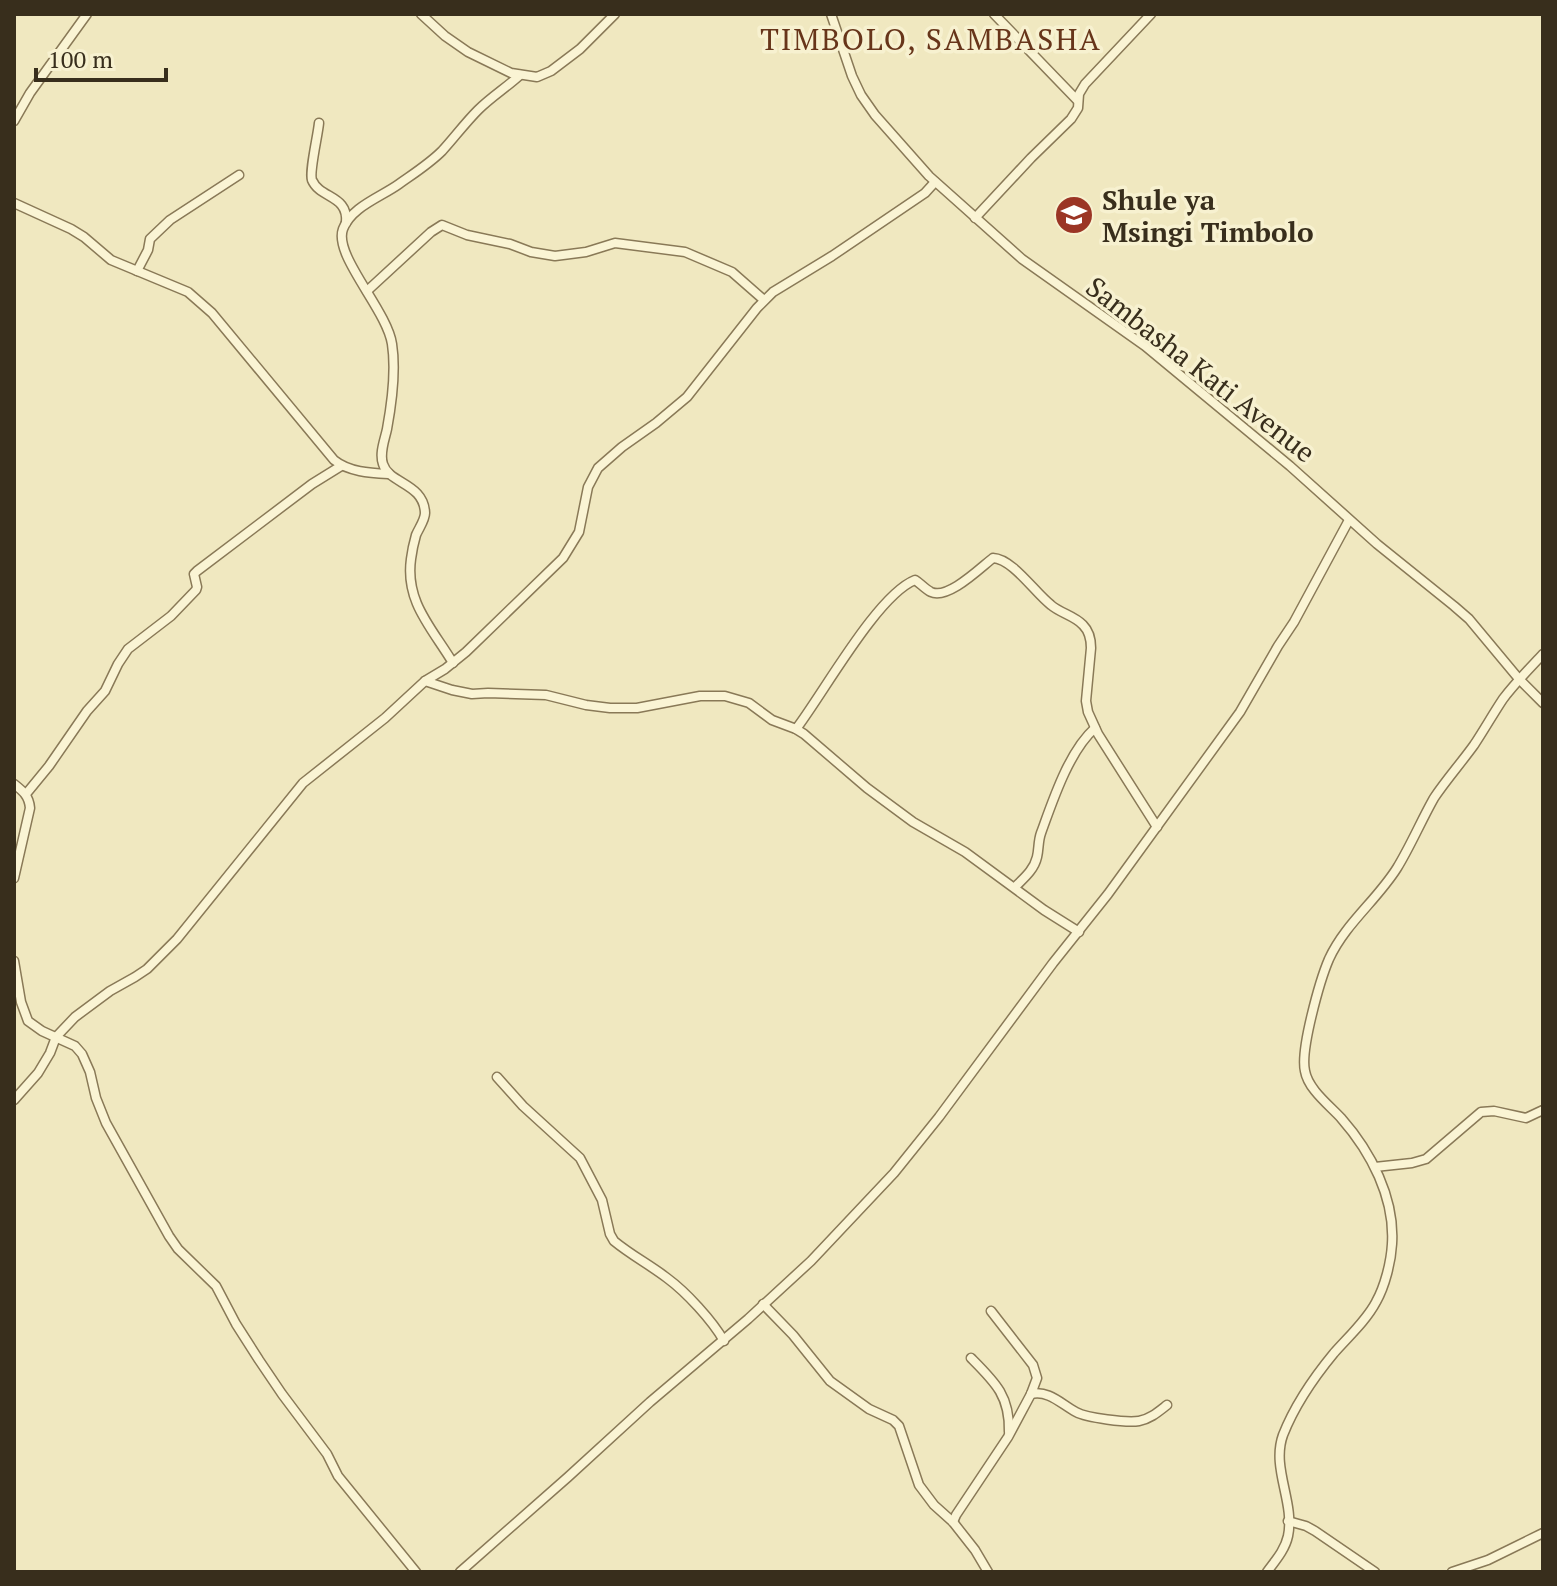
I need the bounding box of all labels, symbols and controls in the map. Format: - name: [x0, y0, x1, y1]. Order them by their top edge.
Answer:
- district label: TIMBOLO, SAMBASHA: [760, 19, 1102, 59]
- scale bar: [36, 32, 166, 82]
- text: 100 m: [48, 43, 113, 75]
- place label: Shule ya Msingi Timbolo: [1102, 181, 1314, 250]
- school or university icon: Shule ya Msingi Timbolo: [1053, 194, 1095, 236]
- street label: Sambasha Kati Avenue: [1079, 268, 1323, 470]

